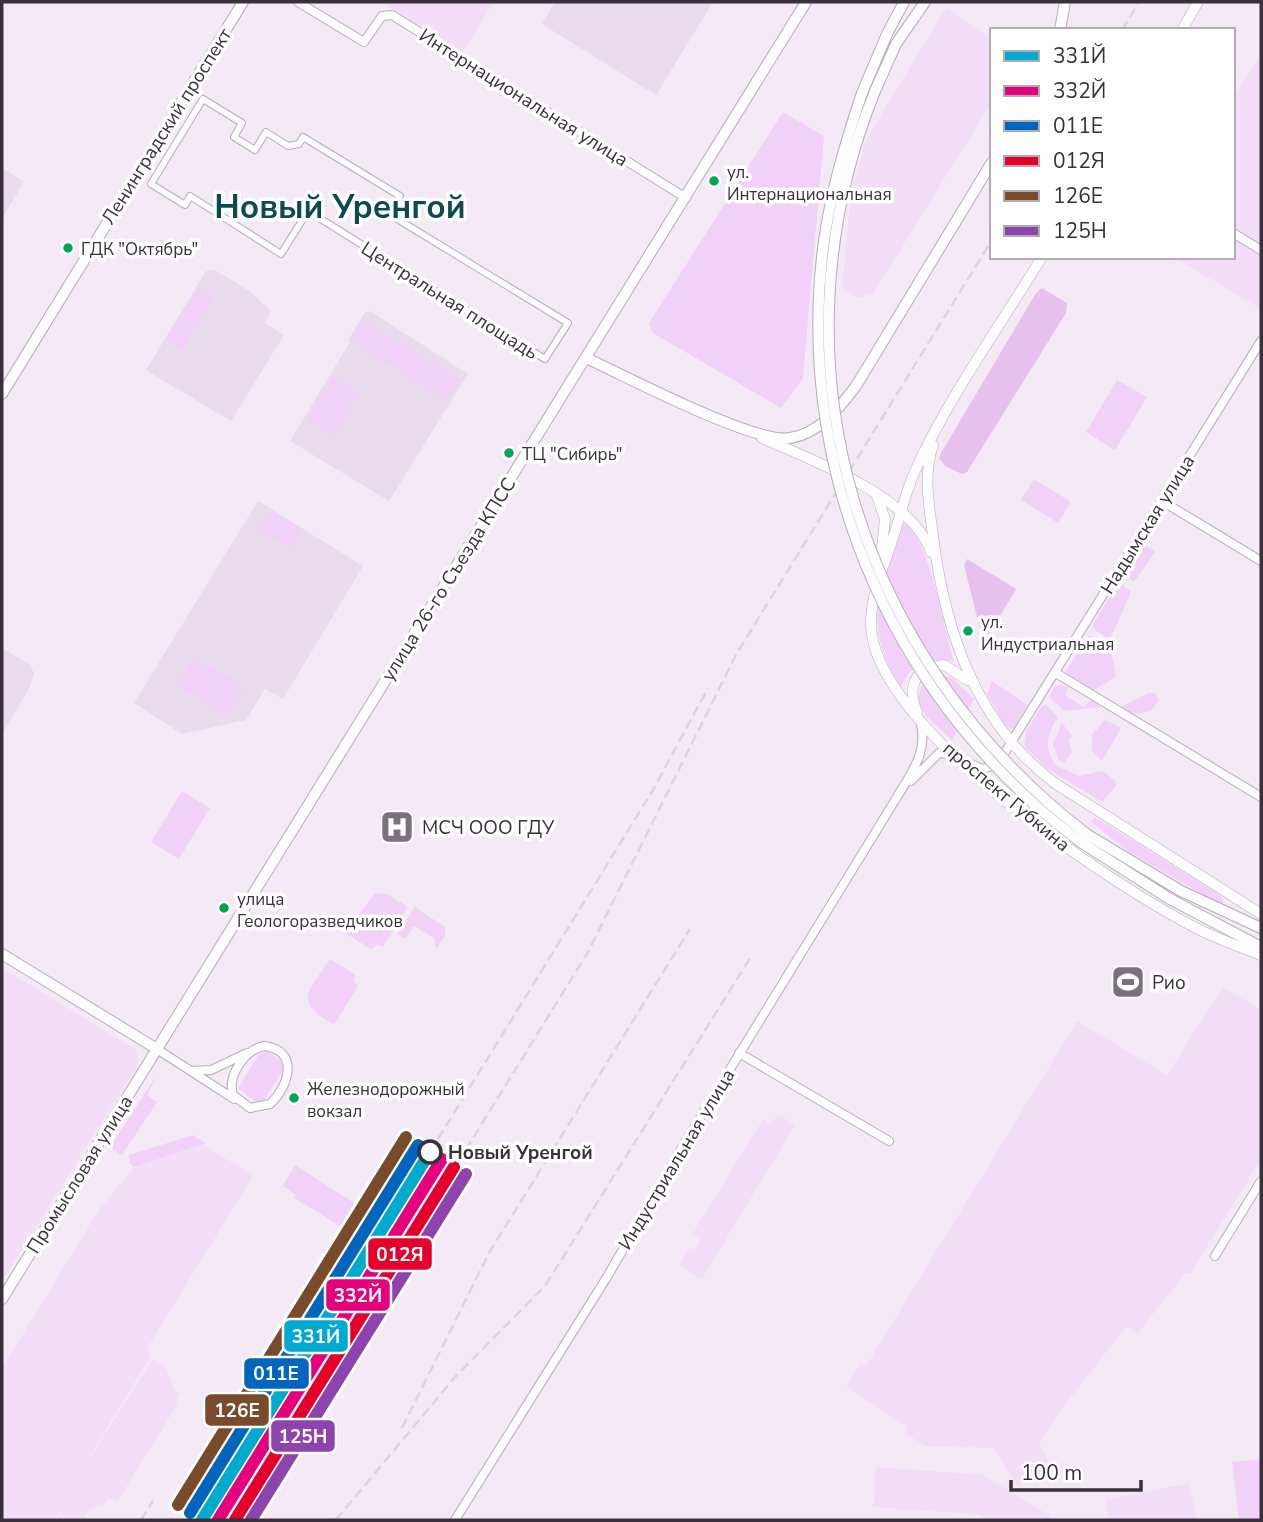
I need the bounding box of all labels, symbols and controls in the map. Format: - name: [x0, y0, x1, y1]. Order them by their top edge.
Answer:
- street label: Ленинградский проспект: [96, 23, 238, 230]
- street label: Интернациональная улица: [414, 23, 633, 173]
- legend: [990, 28, 1235, 259]
- text: 331Й: [1053, 42, 1106, 70]
- text: 332Й: [1053, 77, 1106, 105]
- text: 011Е: [1053, 112, 1103, 140]
- text: 012Я: [1053, 147, 1105, 175]
- place label: ул. Интернациональная: [727, 161, 892, 206]
- marker: ул. Интернациональная: [707, 174, 721, 188]
- text: 126Е: [1053, 182, 1103, 210]
- district label: Новый Уренгой: [214, 185, 466, 230]
- text: 125Н: [1053, 217, 1107, 245]
- street label: Центральная площадь: [356, 236, 543, 366]
- place label: ГДК "Октябрь": [81, 238, 198, 261]
- marker: ГДК "Октябрь": [61, 241, 75, 255]
- place label: ТЦ "Сибирь": [522, 443, 622, 466]
- marker: ТЦ "Сибирь": [502, 446, 516, 460]
- street label: Надымская улица: [1095, 450, 1201, 599]
- street label: улица 26-го Съезда КПСС: [375, 473, 522, 686]
- place label: ул. Индустриальная: [981, 611, 1114, 656]
- marker: ул. Индустриальная: [961, 624, 975, 638]
- street label: проспект Губкина: [937, 736, 1075, 858]
- hospital icon: МСЧ ООО ГДУ: [378, 808, 416, 846]
- place label: МСЧ ООО ГДУ: [422, 815, 555, 841]
- place label: улица Геологоразведчиков: [237, 888, 403, 933]
- marker: улица Геологоразведчиков: [217, 901, 231, 915]
- sports icon: Рио: [1109, 963, 1147, 1001]
- place label: Рио: [1152, 970, 1186, 996]
- street label: Индустриальная улица: [612, 1064, 741, 1255]
- place label: Железнодорожный вокзал: [307, 1078, 465, 1123]
- street label: Промысловая улица: [21, 1090, 139, 1259]
- marker: Железнодорожный вокзал: [287, 1091, 301, 1105]
- marker: Новый Уренгой: [418, 1140, 442, 1164]
- place label: Новый Уренгой: [448, 1140, 593, 1166]
- line badge: 012Я: [367, 1237, 433, 1271]
- text: 012Я: [376, 1242, 424, 1268]
- line badge: 332Й: [325, 1278, 391, 1312]
- text: 332Й: [334, 1283, 382, 1309]
- line badge: 331Й: [283, 1319, 349, 1353]
- text: 331Й: [292, 1324, 340, 1350]
- line badge: 011Е: [243, 1357, 310, 1390]
- text: 011Е: [253, 1361, 299, 1387]
- line badge: 126Е: [204, 1393, 270, 1427]
- text: 126Е: [214, 1398, 260, 1424]
- line badge: 125Н: [270, 1419, 336, 1453]
- text: 125Н: [279, 1424, 327, 1450]
- scale bar: [1011, 1448, 1140, 1492]
- text: 100 m: [1021, 1459, 1082, 1487]

